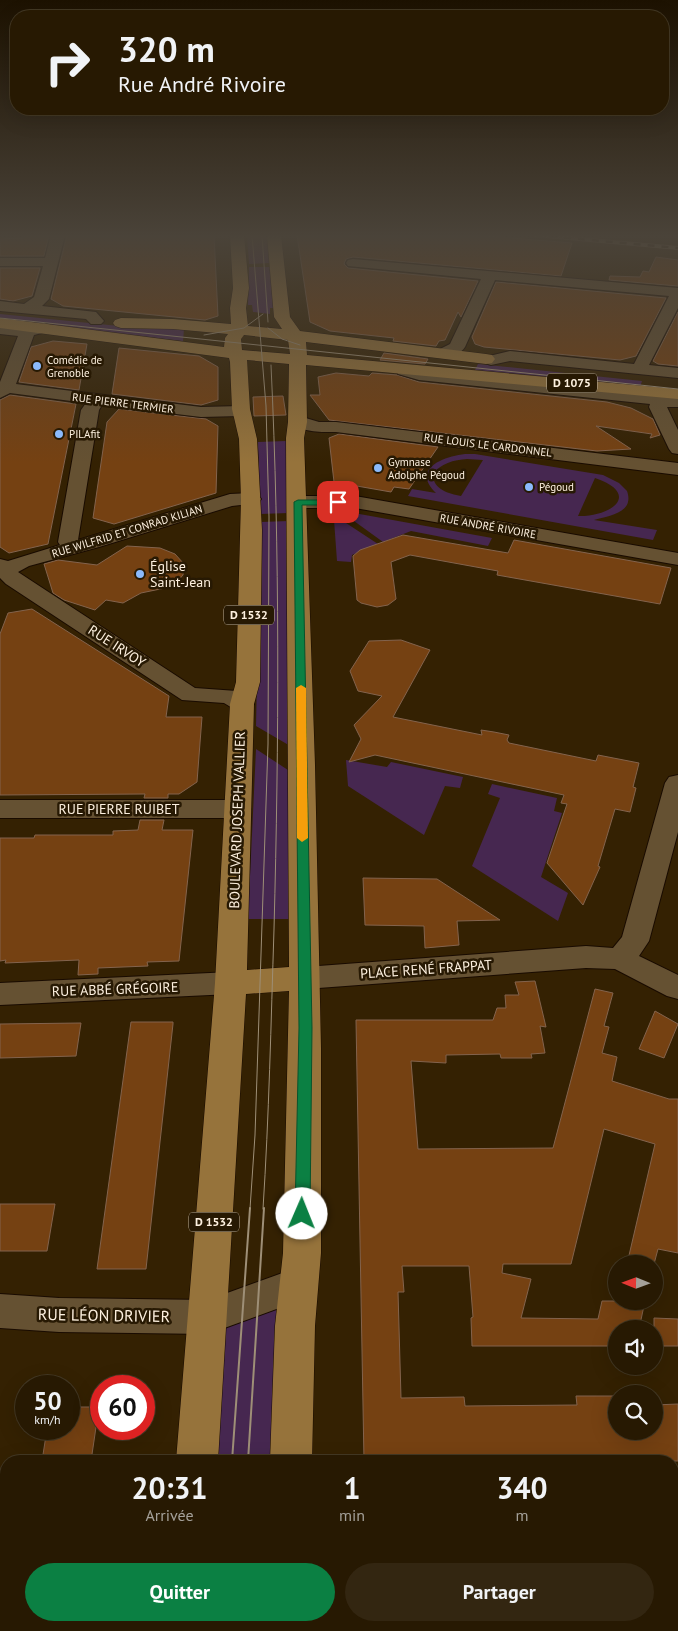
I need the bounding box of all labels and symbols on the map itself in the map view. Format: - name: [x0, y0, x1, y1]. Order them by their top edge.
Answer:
- place label: Comédie de Grenoble: [47, 353, 103, 380]
- marker: Comédie de Grenoble: [31, 360, 43, 372]
- road number: D 1075: [547, 373, 597, 392]
- street label: RUE PIERRE TERMIER: [71, 390, 175, 416]
- place label: PILAfit: [69, 427, 100, 441]
- marker: PILAfit: [53, 428, 65, 440]
- street label: RUE LOUIS LE CARDONNEL: [423, 430, 553, 460]
- place label: Gymnase Adolphe Pégoud: [388, 455, 465, 482]
- marker: Gymnase Adolphe Pégoud: [372, 462, 384, 474]
- place label: Pégoud: [539, 480, 574, 494]
- pin: [317, 481, 359, 523]
- marker: Pégoud: [523, 481, 535, 493]
- street label: RUE WILFRID ET CONRAD KILIAN: [50, 501, 204, 561]
- street label: RUE ANDRÉ RIVOIRE: [439, 511, 537, 541]
- place label: Église Saint-Jean: [150, 557, 211, 591]
- marker: Église Saint-Jean: [134, 568, 146, 580]
- road number: D 1532: [224, 606, 274, 624]
- street label: RUE IRVOY: [85, 621, 149, 671]
- street label: BOULEVARD JOSEPH VALLIER: [225, 731, 249, 909]
- street label: RUE PIERRE RUIBET: [59, 800, 180, 818]
- street label: PLACE RENÉ FRAPPAT: [360, 955, 493, 983]
- street label: RUE ABBÉ GRÉGOIRE: [51, 978, 179, 1000]
- position arrow: [275, 1187, 327, 1239]
- road number: D 1532: [189, 1212, 239, 1232]
- north arrow: [608, 1255, 662, 1310]
- street label: RUE LÉON DRIVIER: [38, 1304, 170, 1326]
- speed limit sign: 60: [90, 1375, 155, 1440]

